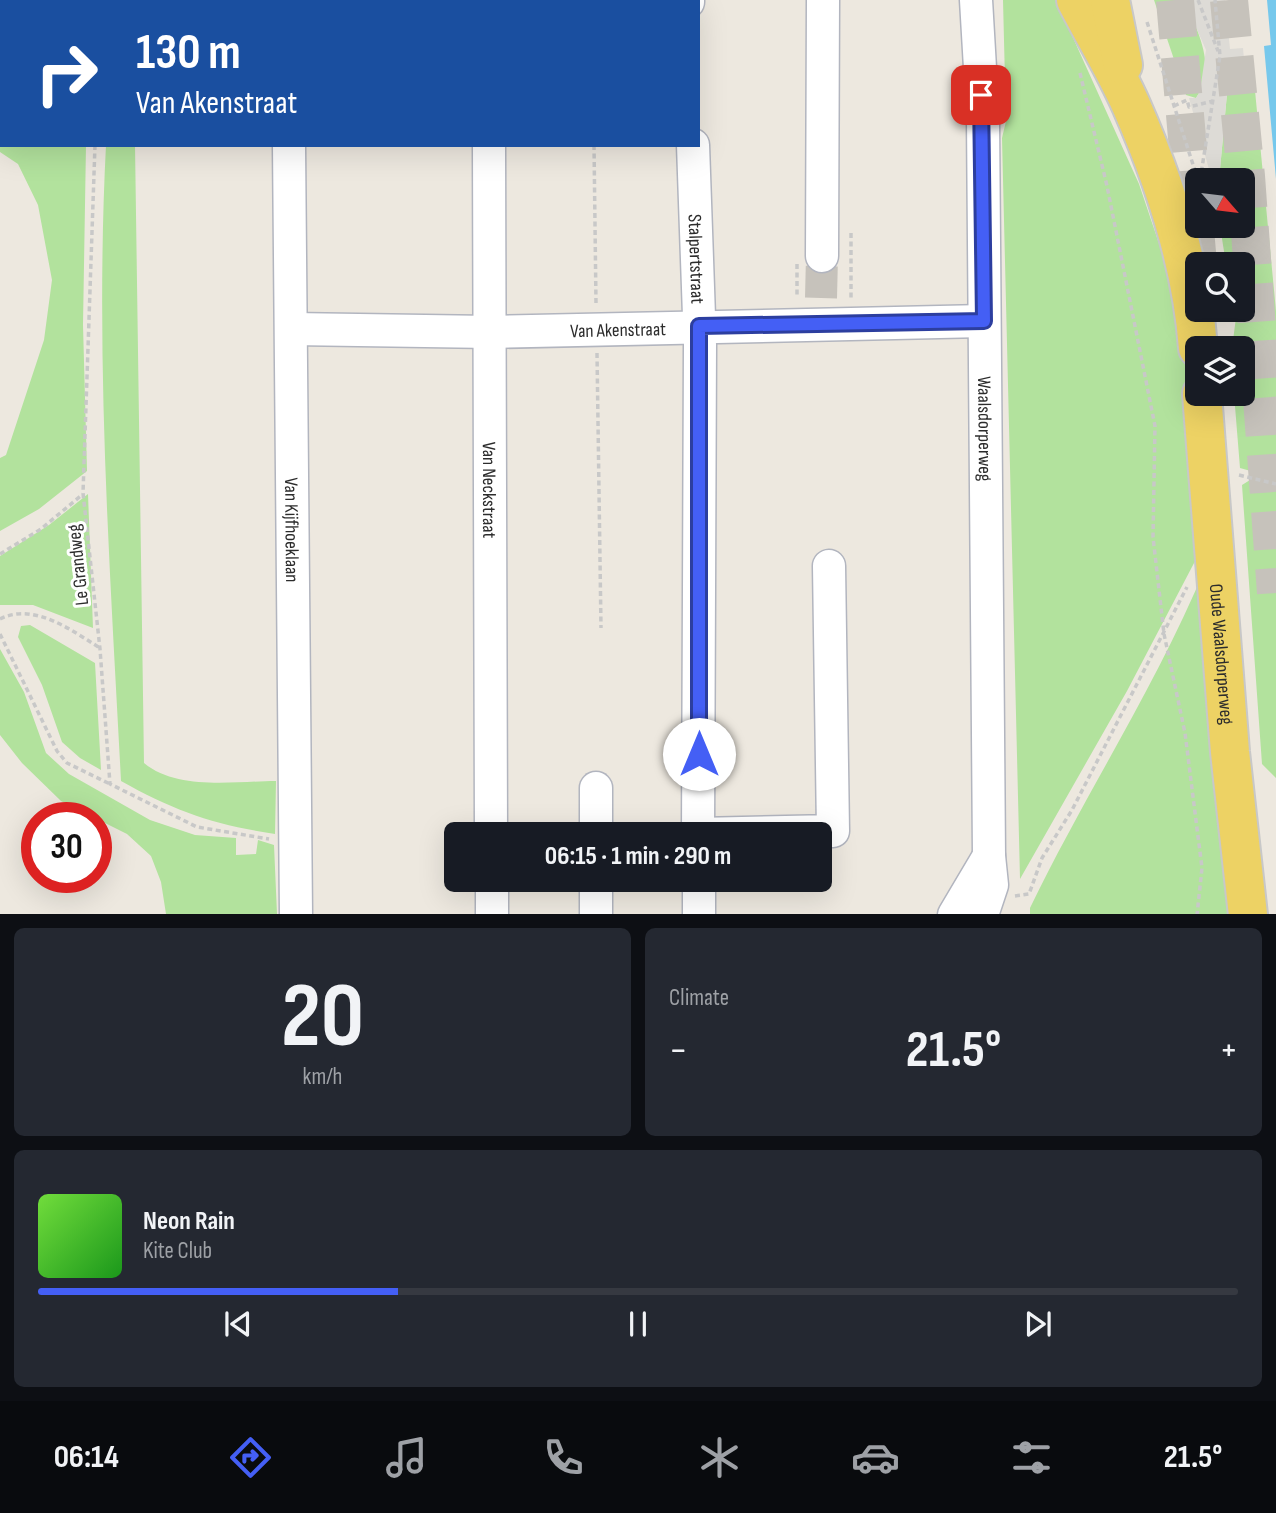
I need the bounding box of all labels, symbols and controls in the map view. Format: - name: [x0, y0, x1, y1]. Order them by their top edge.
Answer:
- text: 130 m: [136, 24, 241, 83]
- icon: right: [21, 28, 112, 119]
- pin: [951, 65, 1011, 125]
- icon: arrive: [962, 76, 1000, 114]
- text: Van Akenstraat: [136, 84, 297, 123]
- north arrow: [1185, 168, 1255, 238]
- map controls: [1185, 168, 1255, 406]
- street label: Stalpertstraat: [682, 214, 709, 304]
- button: search: [1185, 252, 1255, 322]
- street label: Van Akenstraat: [570, 318, 666, 343]
- button: layers: [1185, 336, 1255, 406]
- street label: Waalsdorperweg: [972, 376, 996, 482]
- street label: Van Neckstraat: [477, 442, 500, 539]
- street label: Van Kijfhoeklaan: [279, 477, 303, 583]
- street label: Le Grandweg: [63, 523, 94, 606]
- street label: Oude Waalsdorperweg: [1204, 583, 1238, 726]
- position arrow: [662, 717, 736, 791]
- speed limit sign: 30: [21, 802, 112, 893]
- text: 06:15 · 1 min · 290 m: [545, 841, 731, 872]
- text: 20: [281, 963, 364, 1072]
- text: Climate: [669, 984, 729, 1012]
- text: 21.5°: [906, 1019, 1001, 1082]
- text: −: [669, 1028, 688, 1073]
- text: +: [1219, 1028, 1238, 1073]
- text: km/h: [303, 1063, 342, 1091]
- text: Neon Rain: [143, 1206, 235, 1237]
- text: Kite Club: [143, 1237, 212, 1265]
- icon: previous: [219, 1305, 257, 1343]
- icon: pause: [619, 1305, 657, 1343]
- icon: next: [1019, 1305, 1057, 1343]
- icon: directions: [226, 1433, 275, 1482]
- icon: music: [382, 1433, 431, 1482]
- icon: phone: [539, 1433, 588, 1482]
- icon: climate: [695, 1433, 744, 1482]
- icon: car: [851, 1433, 900, 1482]
- icon: filters: [1007, 1433, 1056, 1482]
- text: 06:14: [54, 1438, 119, 1477]
- text: 21.5°: [1164, 1438, 1222, 1477]

